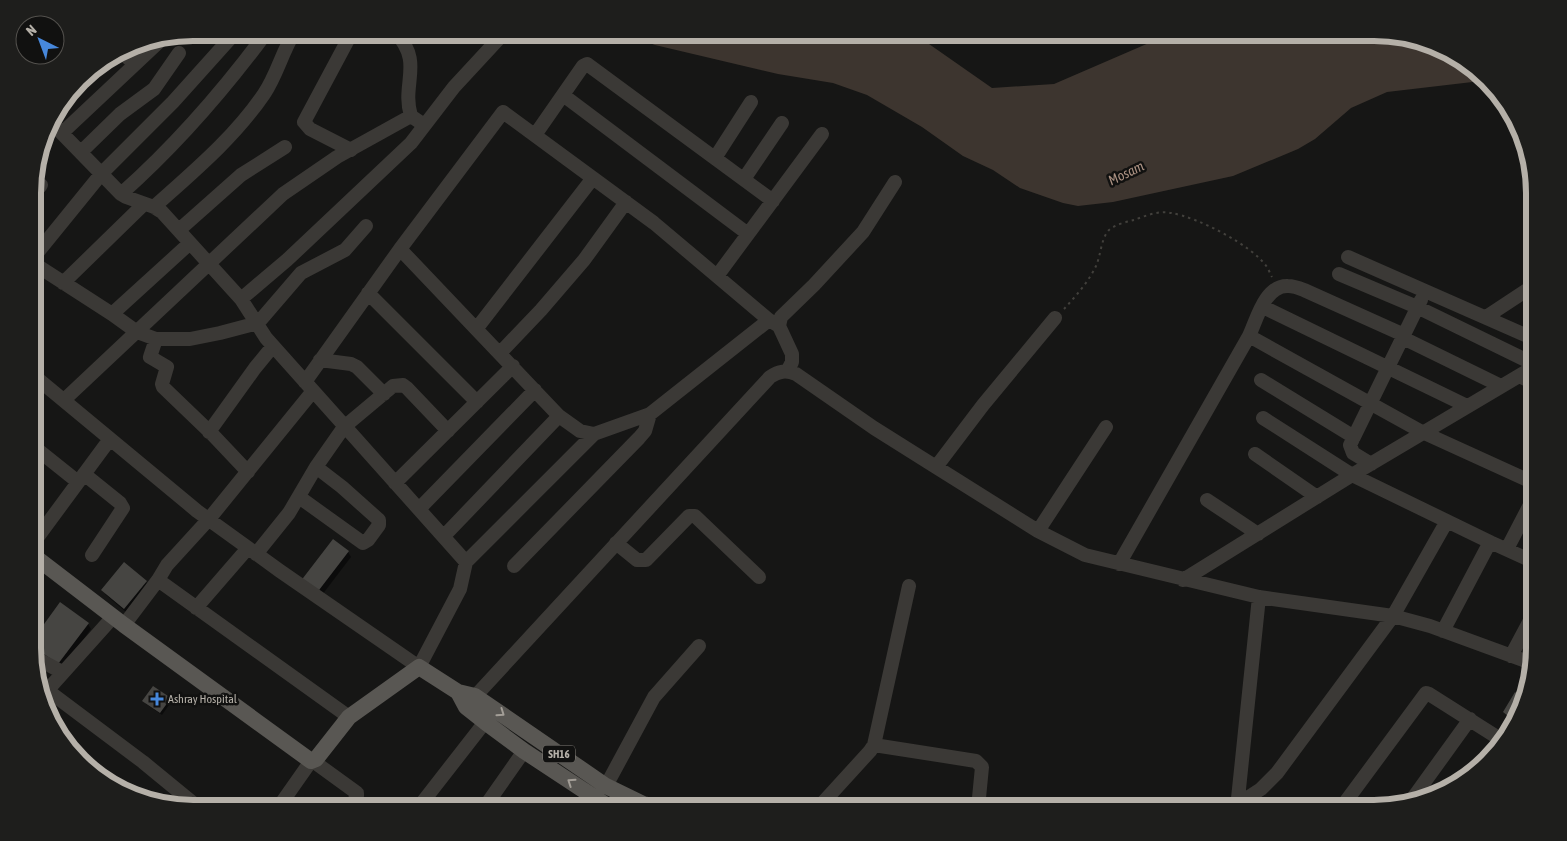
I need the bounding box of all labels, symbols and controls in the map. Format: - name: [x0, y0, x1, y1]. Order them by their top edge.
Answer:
- north arrow: [15, 15, 65, 65]
- text: N: [23, 22, 40, 39]
- water label: Mosam: [1106, 158, 1146, 188]
- marker: Ashray Hospital: [150, 692, 164, 706]
- place label: Ashray Hospital: [168, 692, 238, 706]
- one-way arrow: [495, 707, 504, 717]
- road number: SH16: [543, 746, 575, 762]
- one-way arrow: [568, 779, 577, 789]

